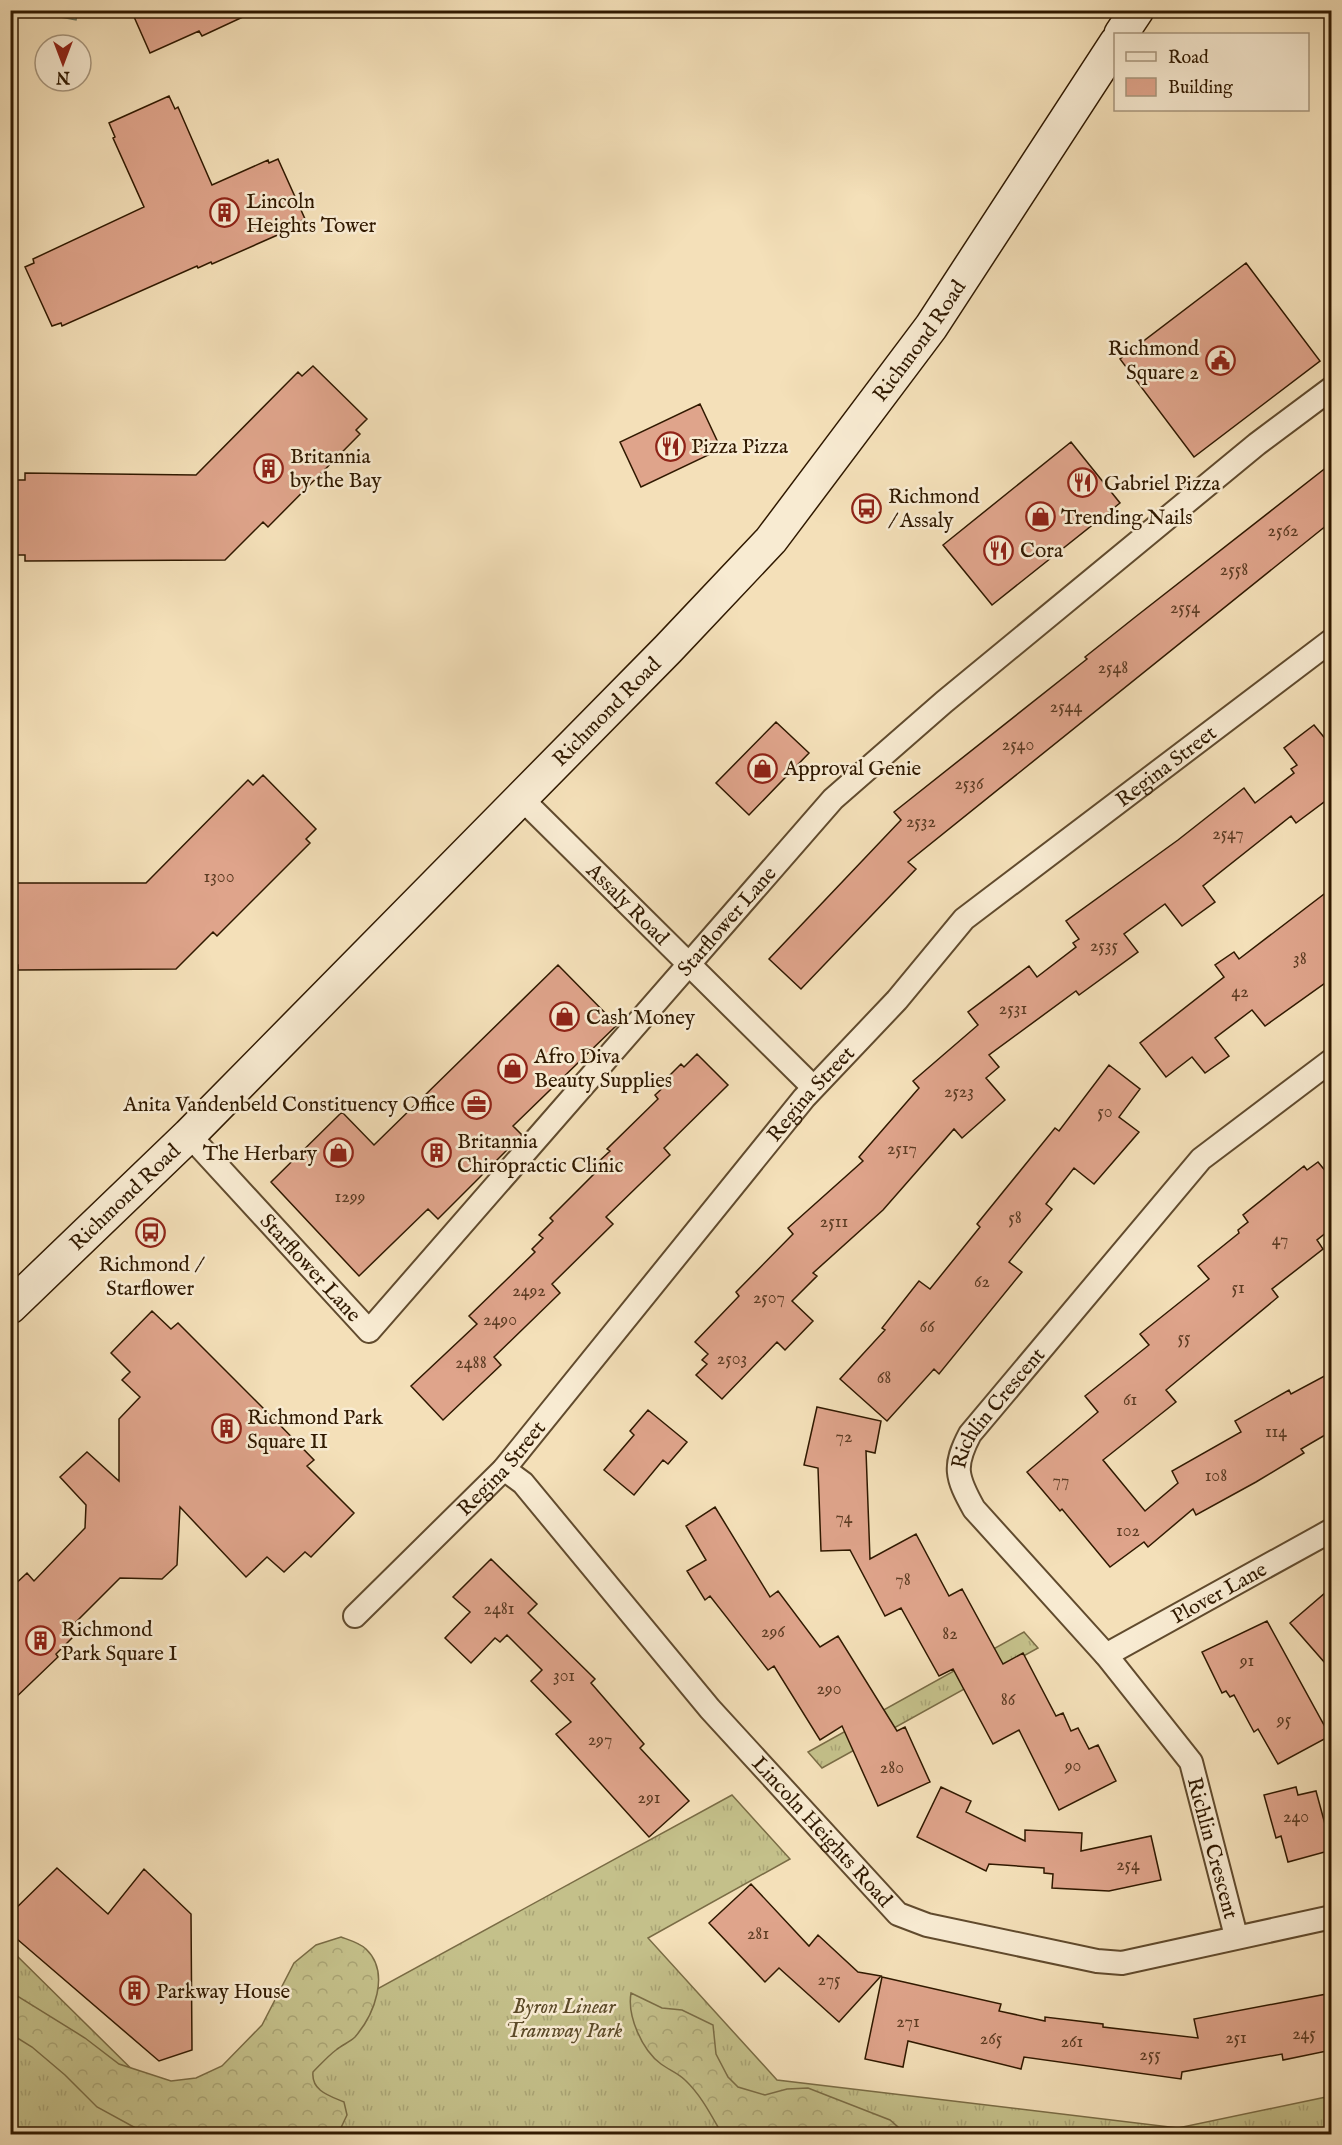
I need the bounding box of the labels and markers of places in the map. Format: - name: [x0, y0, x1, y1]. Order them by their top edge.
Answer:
- place label: Lincoln Heights Tower: [246, 189, 377, 240]
- building icon: Lincoln Heights Tower: [209, 197, 241, 229]
- place label: Richmond Square 2: [1108, 336, 1200, 387]
- public building icon: Richmond Square 2: [1204, 344, 1236, 376]
- restaurant icon: Pizza Pizza: [654, 430, 686, 462]
- place label: Pizza Pizza: [691, 434, 789, 461]
- place label: Britannia by the Bay: [290, 444, 382, 495]
- building icon: Britannia by the Bay: [253, 452, 285, 484]
- restaurant icon: Gabriel Pizza: [1067, 467, 1099, 499]
- place label: Gabriel Pizza: [1104, 471, 1221, 498]
- place label: Richmond / Assaly: [888, 484, 980, 535]
- bus stop icon: Richmond / Assaly: [851, 492, 883, 524]
- shop icon: Trending Nails: [1024, 501, 1056, 533]
- place label: Trending Nails: [1061, 505, 1193, 532]
- restaurant icon: Cora: [983, 534, 1015, 566]
- place label: Cora: [1020, 538, 1064, 565]
- shop icon: Approval Genie: [747, 752, 779, 784]
- place label: Approval Genie: [783, 756, 921, 783]
- shop icon: Cash Money: [549, 1001, 581, 1033]
- place label: Cash Money: [586, 1005, 696, 1032]
- place label: Afro Diva Beauty Supplies: [533, 1044, 672, 1095]
- shop icon: Afro Diva Beauty Supplies: [497, 1052, 529, 1084]
- office icon: Anita Vandenbeld Constituency Office: [460, 1088, 492, 1120]
- place label: Anita Vandenbeld Constituency Office: [122, 1092, 455, 1119]
- place label: Britannia Chiropractic Clinic: [457, 1129, 623, 1180]
- shop icon: The Herbary: [322, 1137, 354, 1169]
- building icon: Britannia Chiropractic Clinic: [420, 1137, 452, 1169]
- place label: The Herbary: [203, 1141, 318, 1168]
- bus stop icon: Richmond / Starflower: [134, 1217, 166, 1249]
- place label: Richmond / Starflower: [98, 1252, 205, 1303]
- place label: Richmond Park Square II: [247, 1405, 384, 1456]
- building icon: Richmond Park Square II: [210, 1413, 242, 1445]
- place label: Richmond Park Square I: [61, 1617, 178, 1668]
- building icon: Richmond Park Square I: [24, 1625, 56, 1657]
- building icon: Parkway House: [119, 1975, 151, 2007]
- place label: Parkway House: [156, 1979, 291, 2006]

